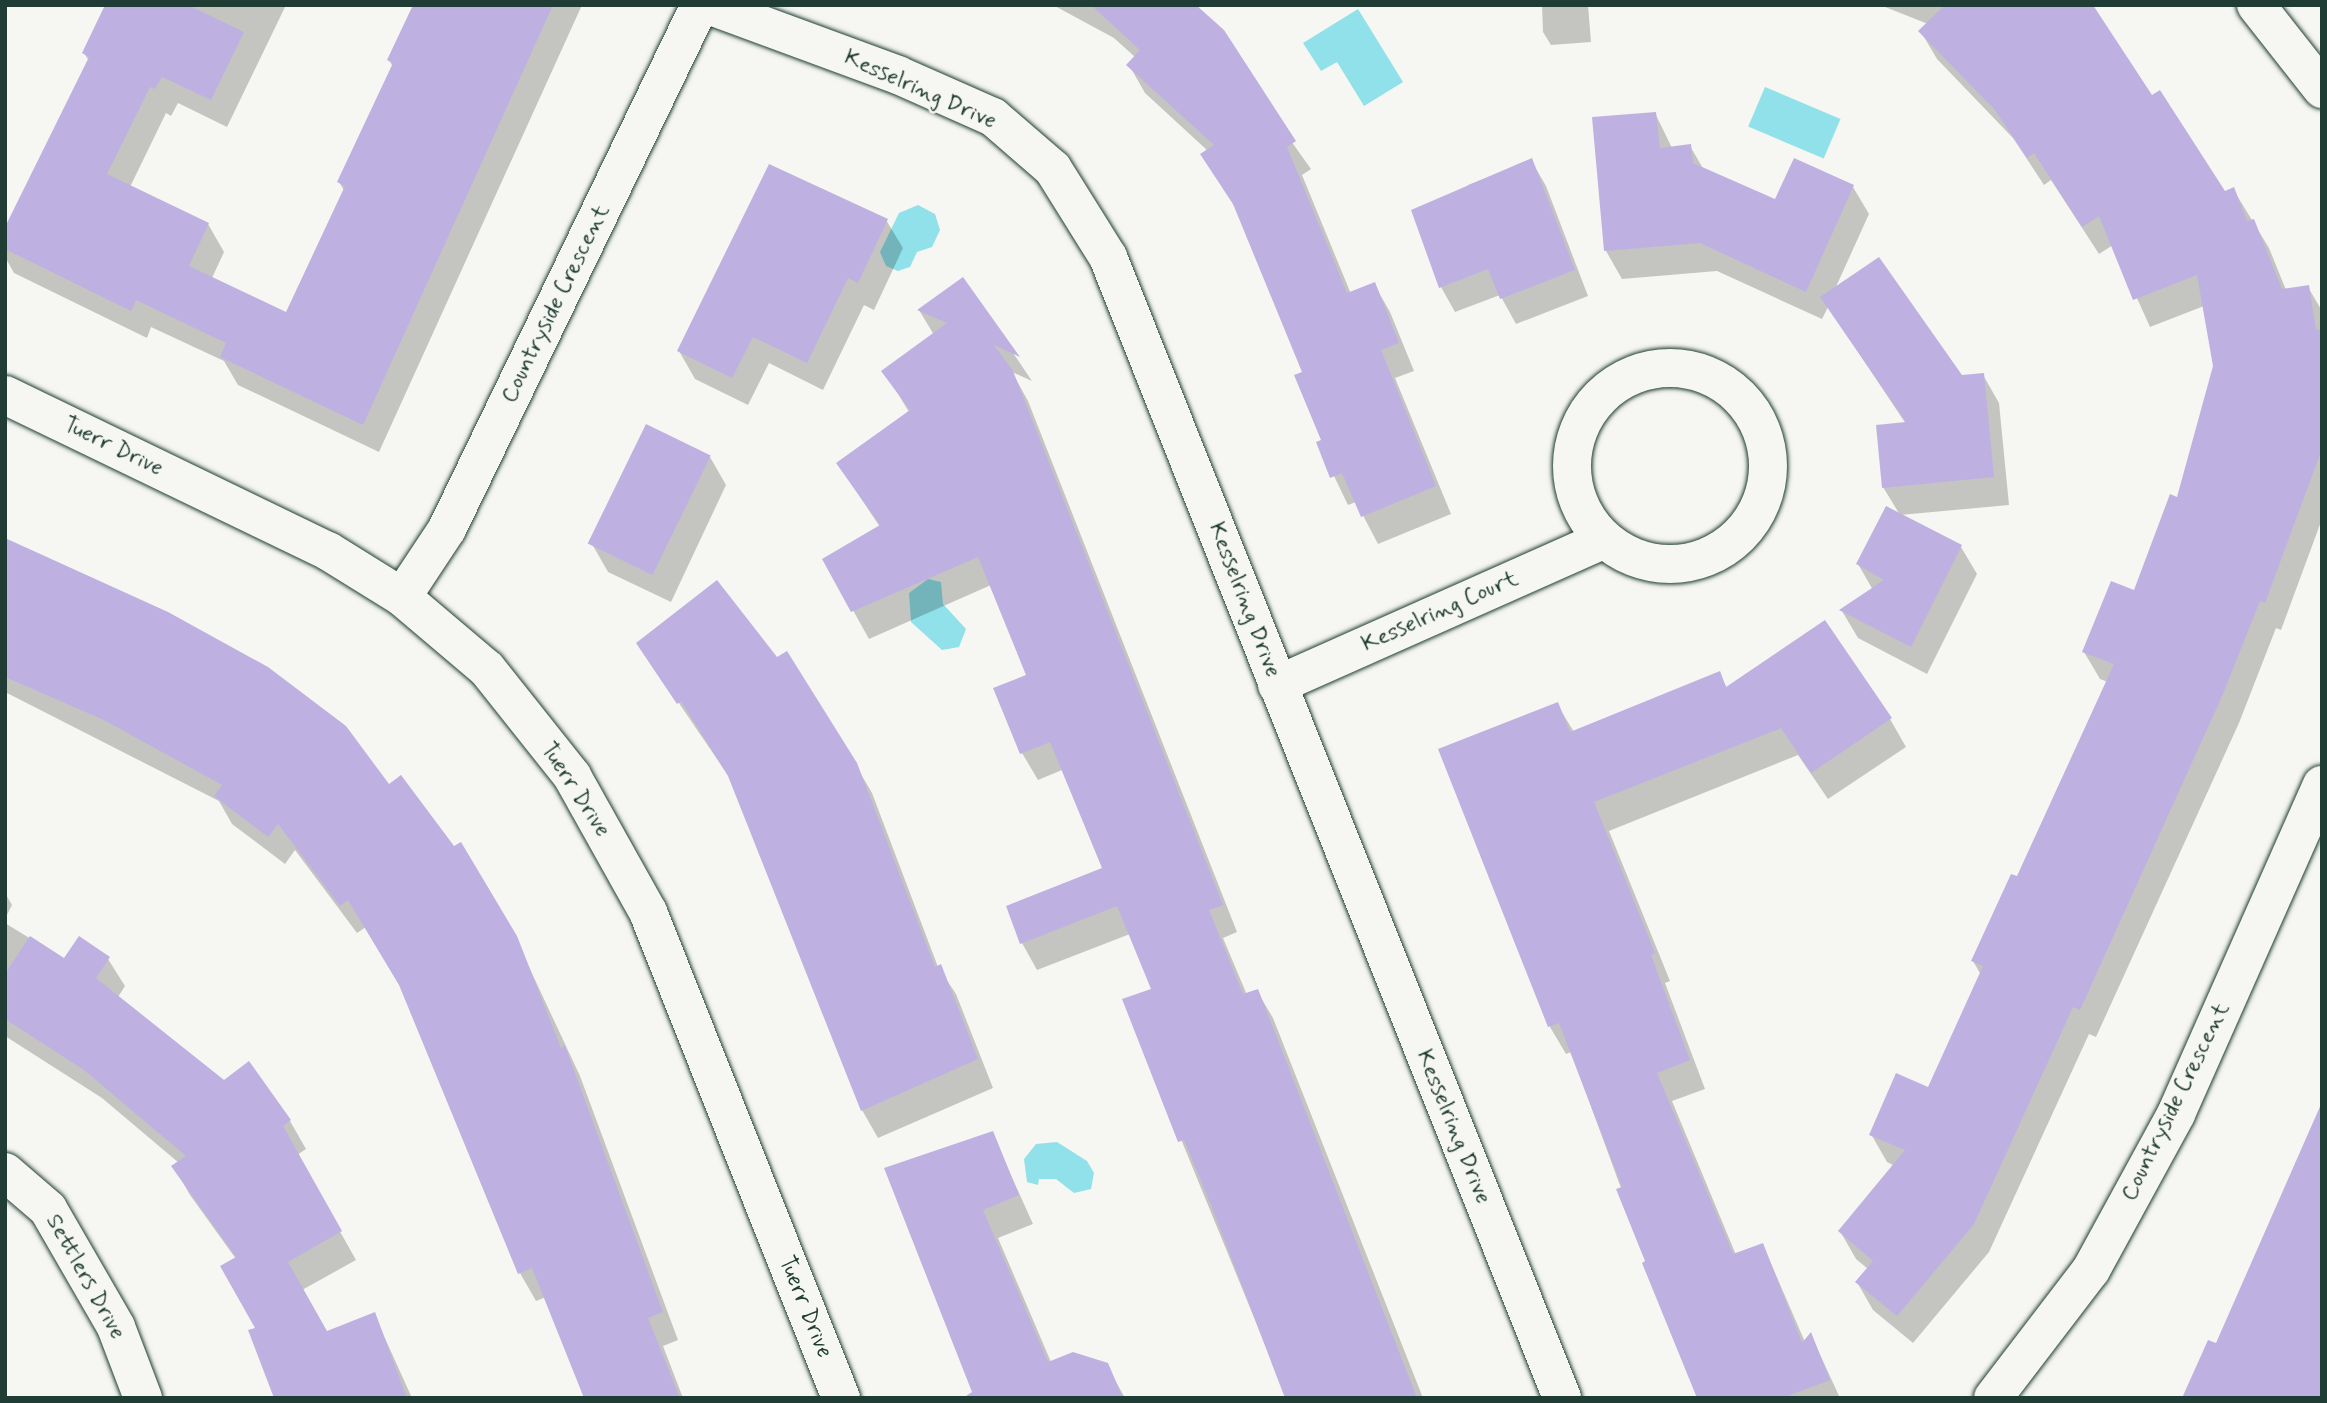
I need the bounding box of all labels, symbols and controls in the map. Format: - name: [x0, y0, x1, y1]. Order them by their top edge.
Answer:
- street label: Kesselring Drive: [840, 44, 1000, 136]
- street label: Countryside Crescent: [498, 204, 614, 404]
- street label: Tuerr Drive: [59, 411, 167, 483]
- street label: Kesselring Drive: [1202, 519, 1286, 681]
- street label: Kesselring Court: [1358, 565, 1522, 659]
- street label: Tuerr Drive: [534, 737, 616, 843]
- street label: Countryside Crescent: [2118, 1002, 2234, 1202]
- street label: Kesselring Drive: [1410, 1046, 1496, 1208]
- street label: Settlers Drive: [39, 1209, 131, 1345]
- street label: Tuerr Drive: [772, 1252, 838, 1362]

